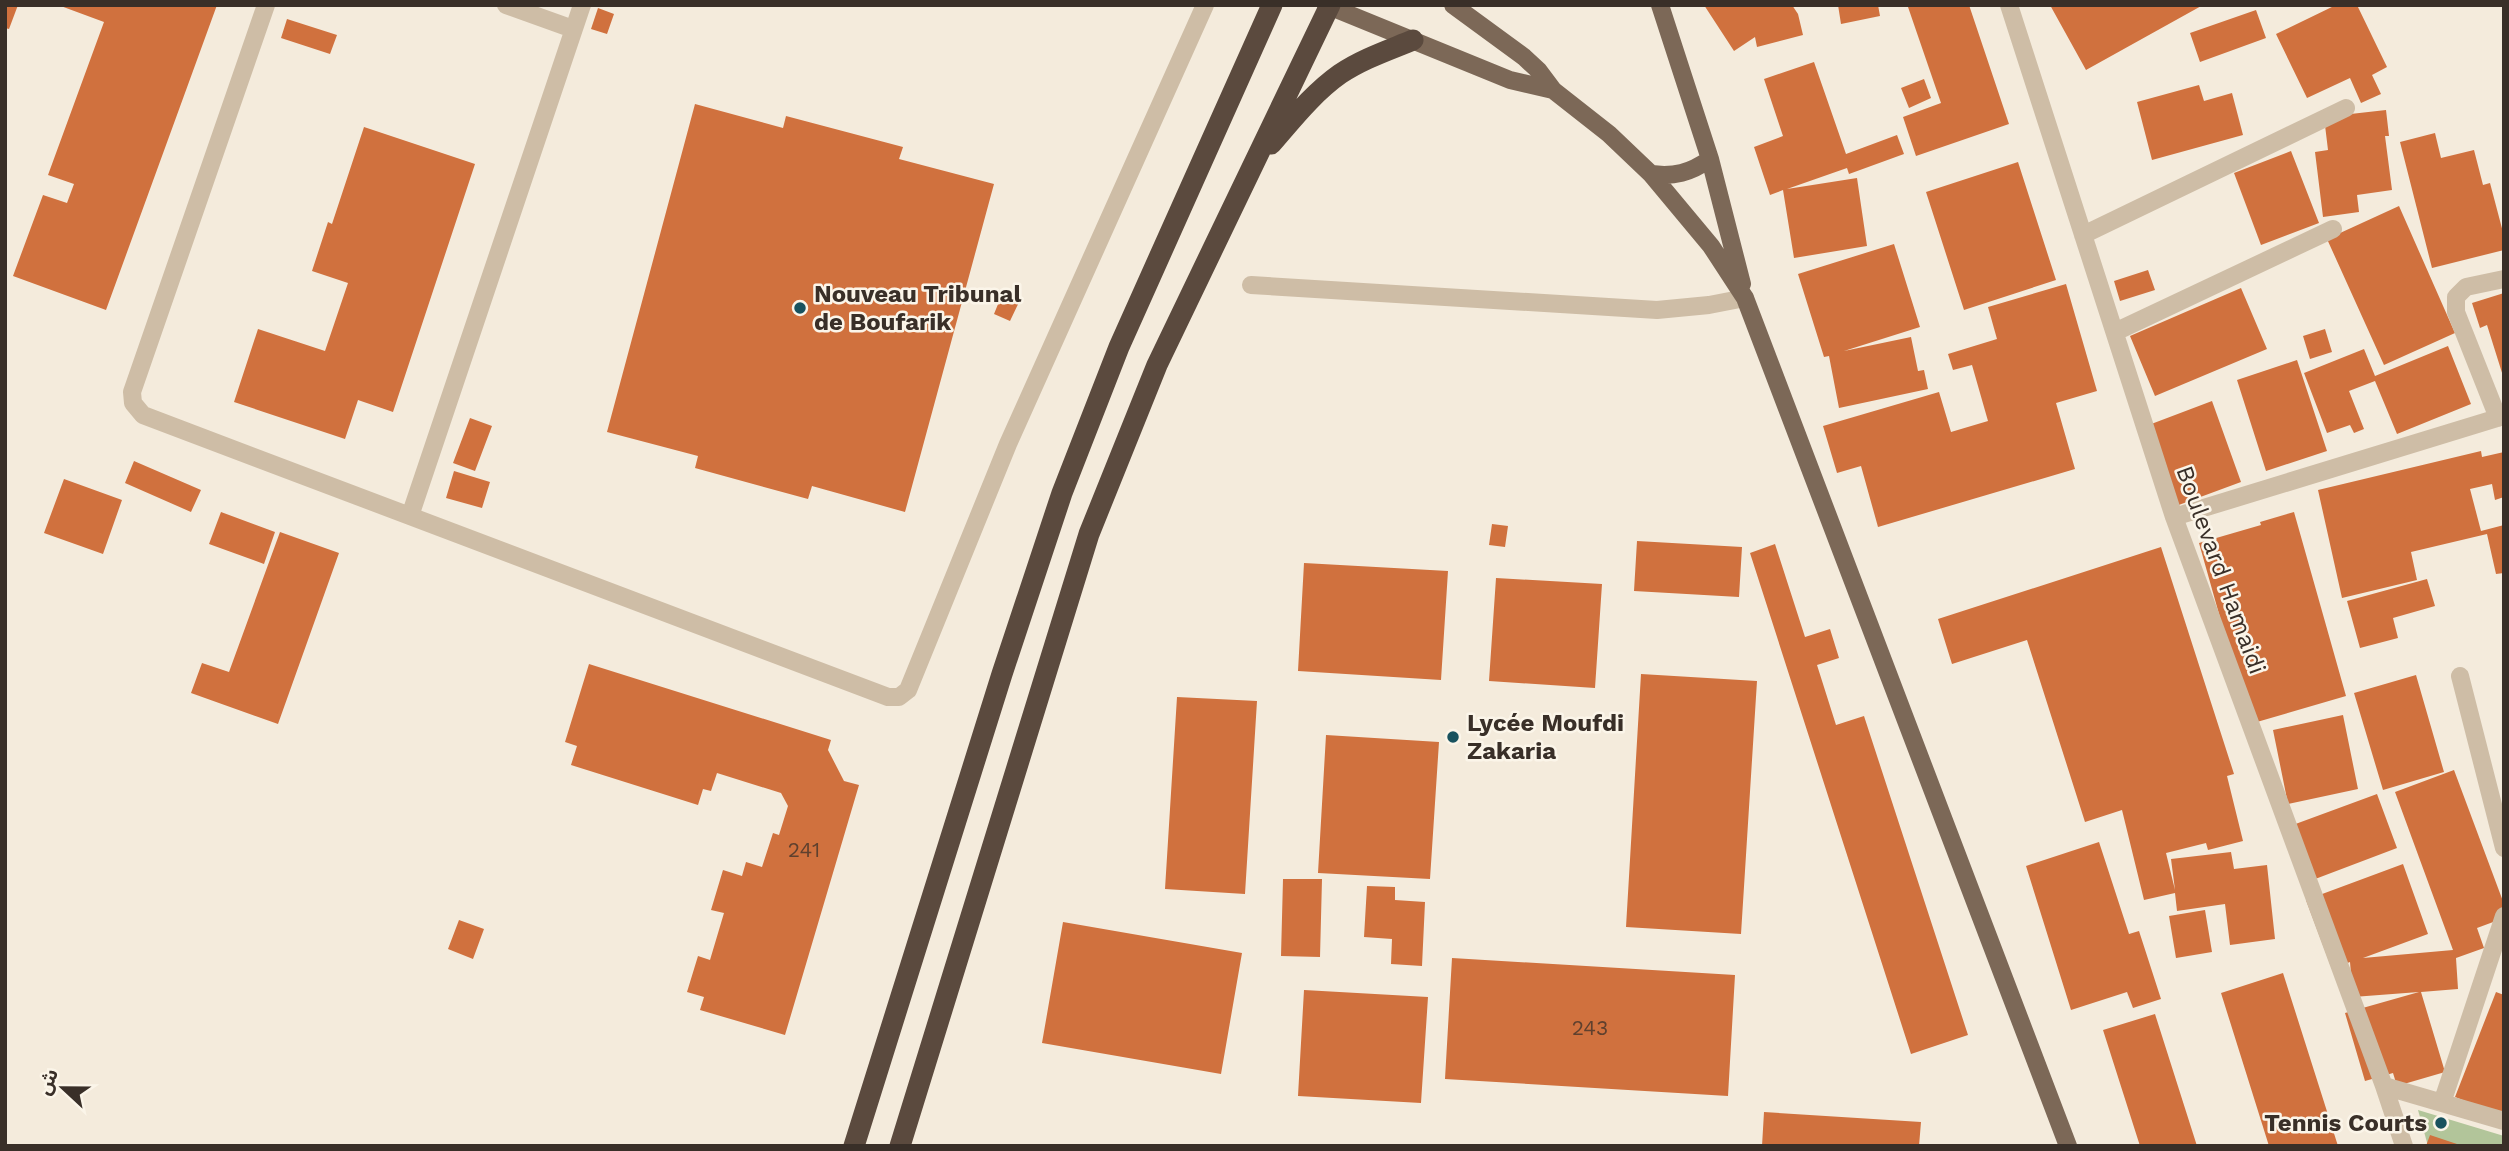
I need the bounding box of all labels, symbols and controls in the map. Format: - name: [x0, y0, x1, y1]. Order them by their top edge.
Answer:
- place label: Nouveau Tribunal de Boufarik: [814, 280, 1021, 336]
- marker: Nouveau Tribunal de Boufarik: [792, 300, 808, 316]
- street label: Boulevard Hamaidi: [2170, 462, 2272, 678]
- place label: Lycée Moufdi Zakaria: [1467, 709, 1624, 765]
- marker: Lycée Moufdi Zakaria: [1445, 729, 1461, 745]
- house number: 241: [788, 837, 820, 862]
- house number: 243: [1572, 1015, 1608, 1040]
- north arrow: [28, 1053, 98, 1123]
- text: ش: [32, 1065, 63, 1098]
- place label: Tennis Courts: [2264, 1109, 2427, 1137]
- marker: Tennis Courts: [2433, 1115, 2449, 1131]

